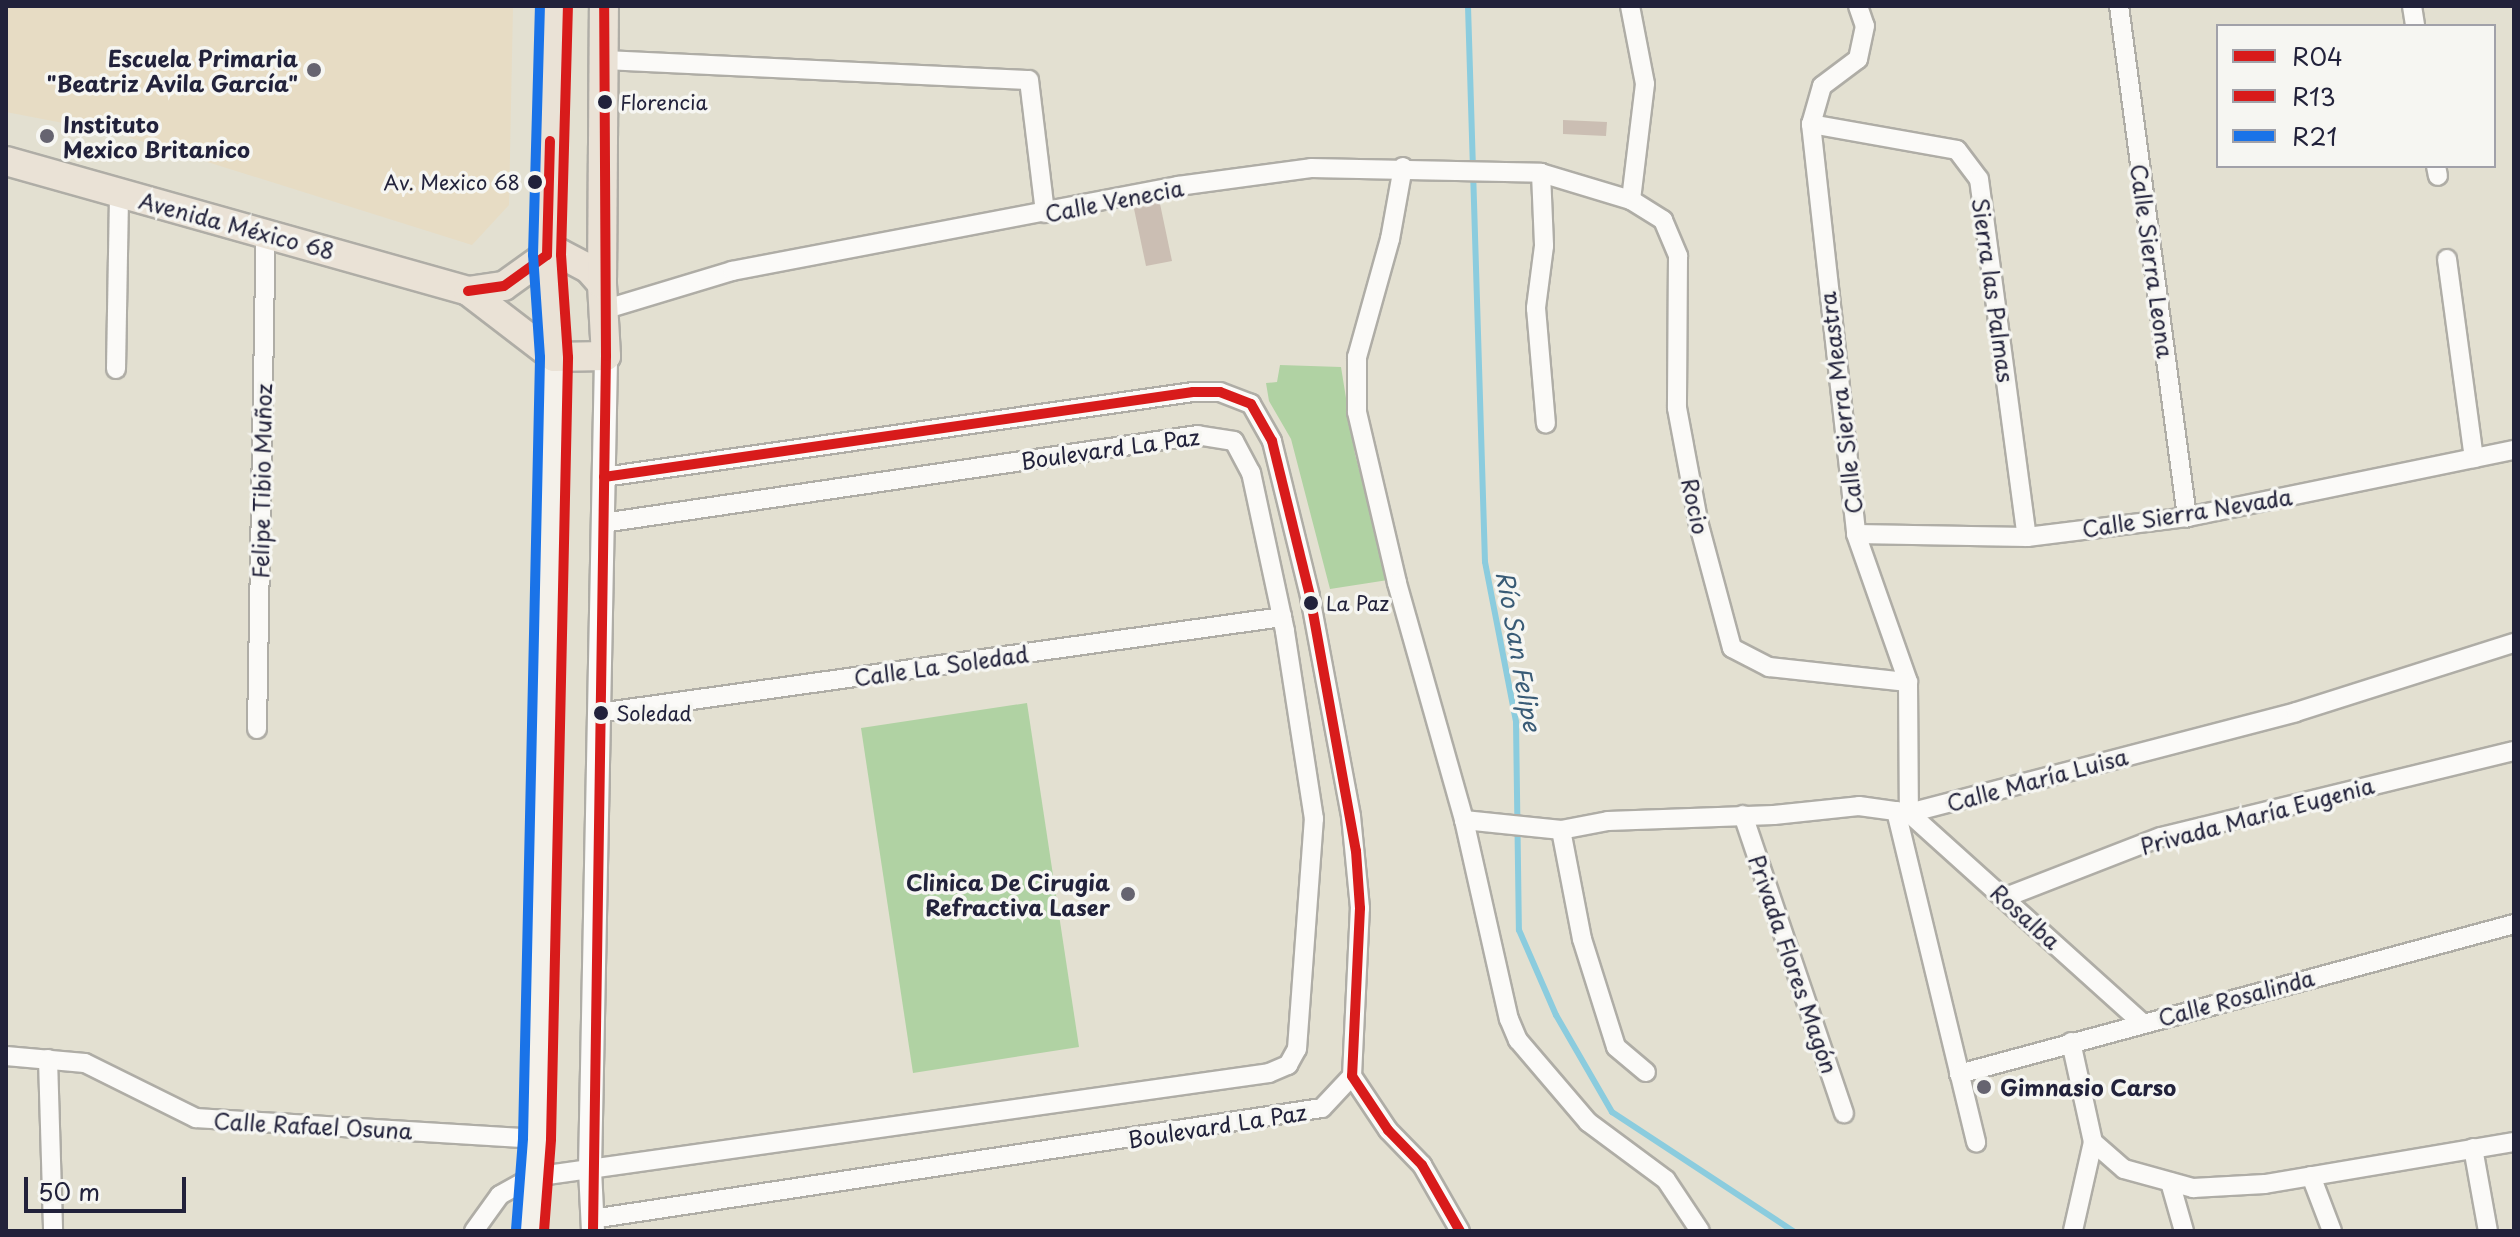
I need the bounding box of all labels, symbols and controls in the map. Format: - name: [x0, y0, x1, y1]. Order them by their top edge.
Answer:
- legend: [2216, 24, 2496, 168]
- text: R04: [2292, 38, 2343, 74]
- place label: Escuela Primaria "Beatriz Avila García": [45, 44, 298, 96]
- marker: Escuela Primaria "Beatriz Avila García": [305, 61, 323, 79]
- text: R13: [2292, 78, 2336, 114]
- place label: Florencia: [620, 90, 708, 114]
- marker: Florencia: [597, 94, 613, 110]
- place label: Instituto Mexico Britanico: [63, 110, 251, 162]
- text: R21: [2292, 118, 2337, 154]
- marker: Instituto Mexico Britanico: [38, 127, 56, 145]
- street label: Calle Sierra Leona: [2126, 163, 2180, 359]
- place label: Av. Mexico 68: [384, 170, 520, 194]
- street label: Calle Venecia: [1042, 173, 1186, 227]
- marker: Av. Mexico 68: [527, 174, 543, 190]
- street label: Avenida México 68: [137, 186, 337, 264]
- street label: Sierra las Palmas: [1968, 196, 2020, 384]
- street label: Calle Sierra Meastra: [1813, 291, 1867, 515]
- street label: Felipe Tibio Muñoz: [246, 383, 276, 579]
- street label: Boulevard La Paz: [1018, 422, 1202, 474]
- street label: Rocio: [1677, 476, 1715, 536]
- street label: Calle Sierra Nevada: [2080, 482, 2294, 542]
- water label: Río San Felipe: [1491, 568, 1547, 734]
- place label: La Paz: [1326, 591, 1389, 615]
- marker: La Paz: [1303, 595, 1319, 611]
- street label: Calle La Soledad: [851, 640, 1031, 690]
- place label: Soledad: [616, 701, 692, 725]
- marker: Soledad: [593, 705, 609, 721]
- street label: Calle María Luisa: [1942, 742, 2132, 816]
- street label: Privada María Eugenia: [2137, 771, 2377, 859]
- street label: Privada Flores Magón: [1744, 852, 1844, 1076]
- place label: Clinica De Cirugia Refractiva Laser: [907, 868, 1110, 920]
- street label: Rosalba: [1986, 878, 2066, 954]
- marker: Clinica De Cirugia Refractiva Laser: [1117, 883, 1139, 905]
- street label: Calle Rosalinda: [2154, 963, 2318, 1031]
- place label: Gimnasio Carso: [2000, 1074, 2177, 1100]
- marker: Gimnasio Carso: [1975, 1078, 1993, 1096]
- street label: Boulevard La Paz: [1125, 1098, 1309, 1152]
- street label: Calle Rafael Osuna: [212, 1107, 414, 1143]
- scale bar: [28, 1161, 190, 1211]
- text: 50 m: [38, 1173, 100, 1209]

